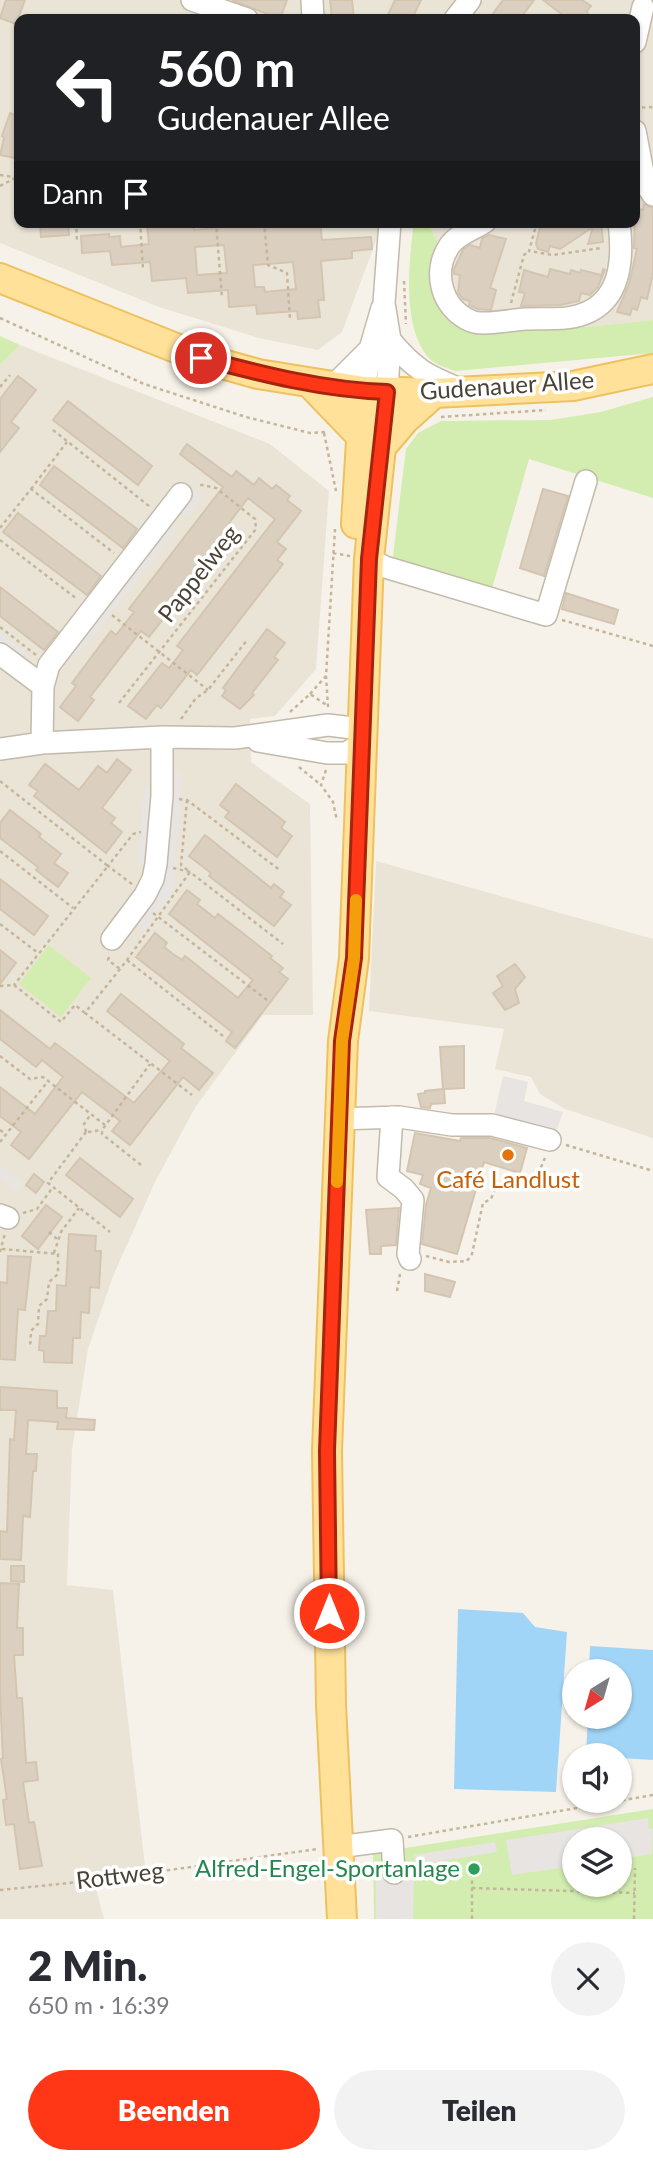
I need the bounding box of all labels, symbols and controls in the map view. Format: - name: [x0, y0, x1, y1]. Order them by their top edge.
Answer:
- text: 560 m: [157, 39, 295, 97]
- icon: left: [42, 42, 133, 133]
- text: Gudenauer Allee: [157, 98, 390, 137]
- icon: arrive: [117, 175, 155, 213]
- text: Dann: [42, 178, 103, 210]
- pin: [171, 328, 231, 388]
- icon: arrive: [182, 339, 220, 377]
- street label: Gudenauer Allee: [419, 364, 595, 405]
- street label: Pappelweg: [151, 519, 245, 627]
- marker: Café Landlust: [500, 1147, 516, 1163]
- place label: Café Landlust: [436, 1164, 580, 1193]
- position arrow: [292, 1576, 366, 1650]
- north arrow: [562, 1659, 632, 1729]
- map controls: [562, 1659, 632, 1897]
- button: sound: [562, 1743, 632, 1813]
- button: layers: [562, 1827, 632, 1897]
- place label: Alfred-Engel-Sportanlage: [195, 1853, 460, 1882]
- street label: Rottweg: [74, 1855, 165, 1894]
- marker: Alfred-Engel-Sportanlage: [466, 1861, 482, 1877]
- text: 2 Min.: [28, 1940, 147, 1990]
- button: close: [551, 1942, 625, 2016]
- text: 650 m · 16:39: [28, 1991, 170, 2019]
- button: Beenden: [28, 2070, 320, 2150]
- button: Teilen: [334, 2070, 625, 2150]

